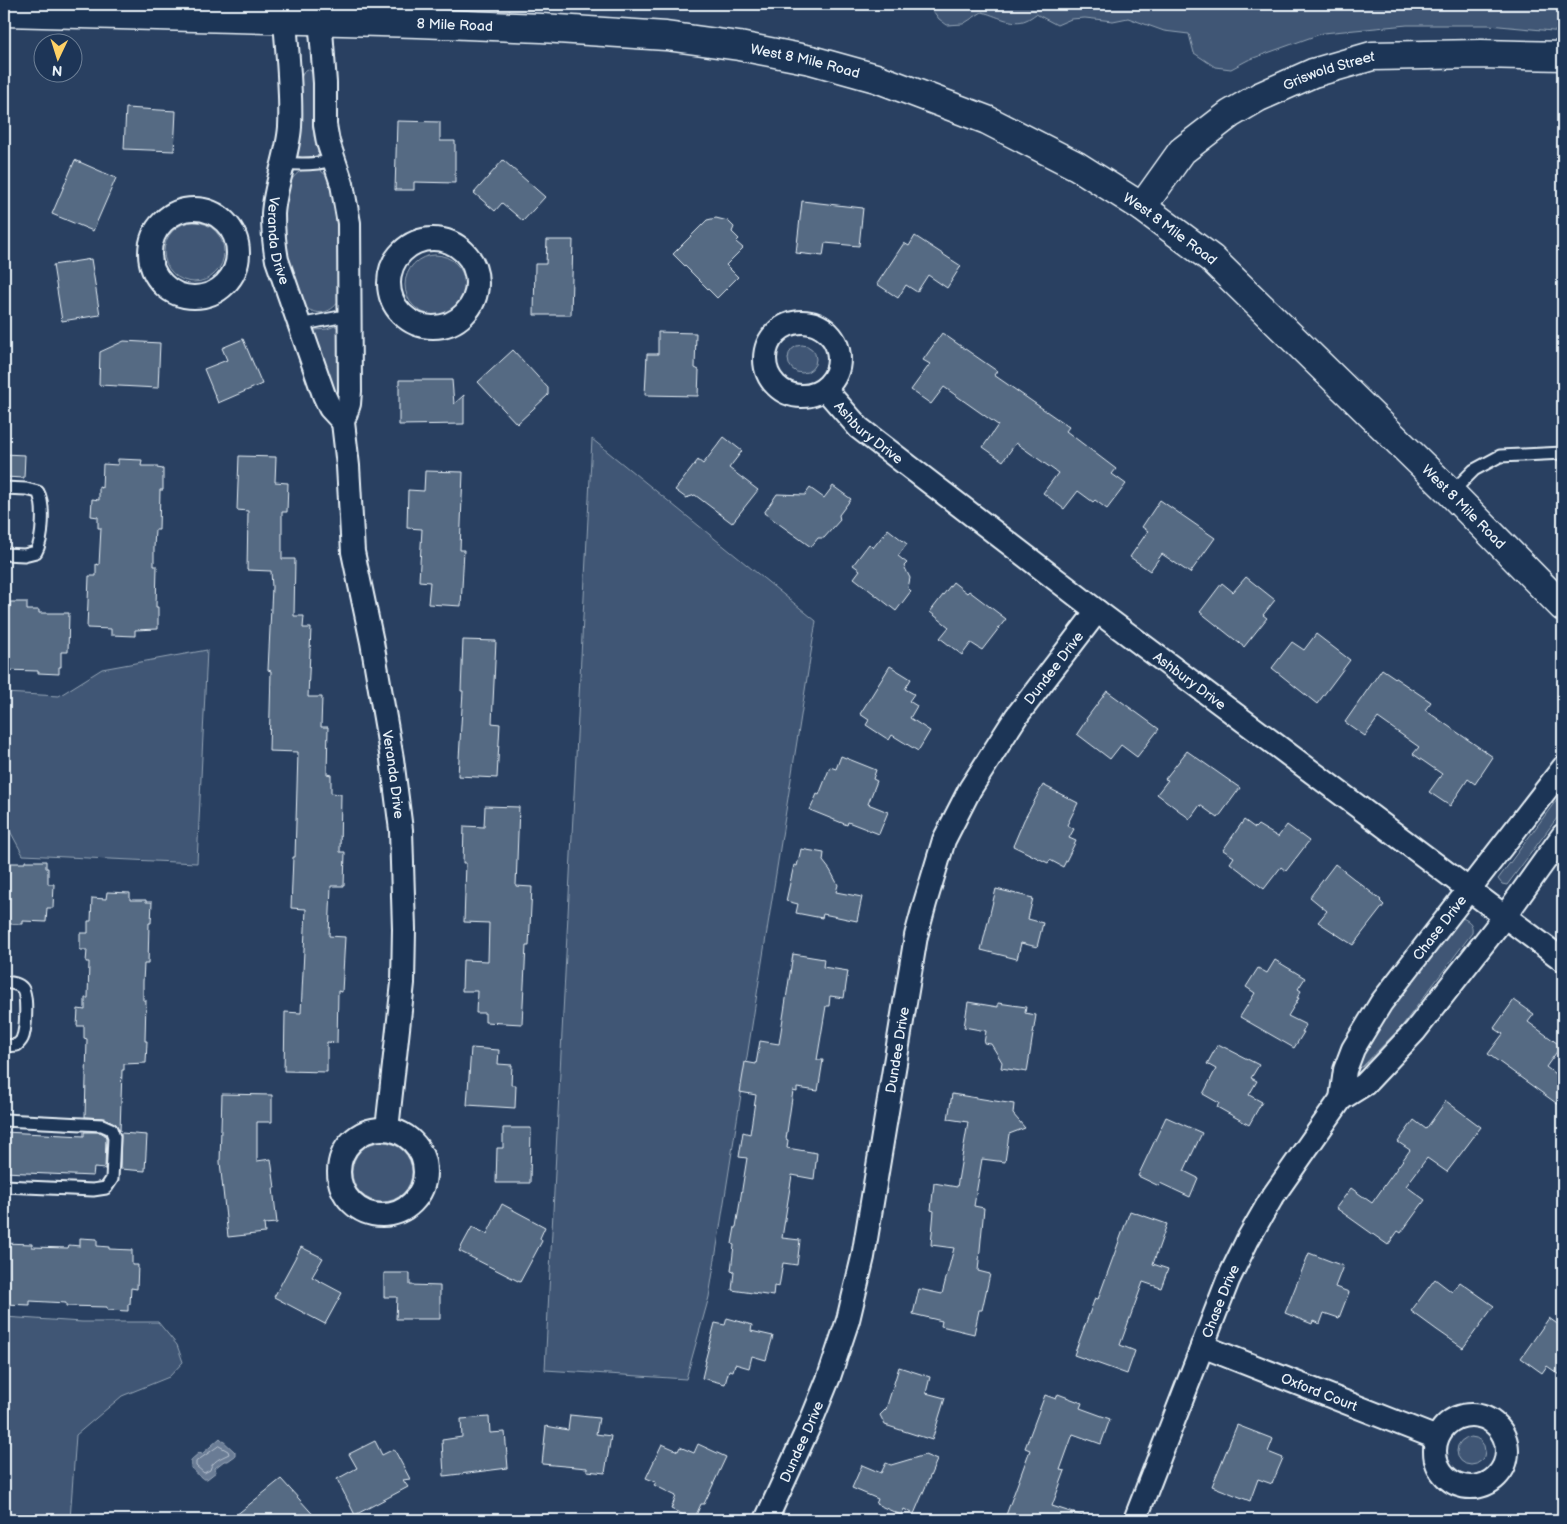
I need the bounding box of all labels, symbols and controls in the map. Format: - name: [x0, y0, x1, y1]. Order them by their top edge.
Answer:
- street label: 8 Mile Road: [416, 14, 493, 35]
- north arrow: [32, 32, 82, 82]
- street label: West 8 Mile Road: [749, 40, 862, 82]
- street label: Griswold Street: [1280, 47, 1375, 94]
- text: N: [51, 62, 63, 79]
- street label: West 8 Mile Road: [1120, 189, 1221, 268]
- street label: Veranda Drive: [264, 195, 293, 287]
- street label: Ashbury Drive: [831, 398, 907, 467]
- street label: West 8 Mile Road: [1419, 461, 1509, 552]
- street label: Dundee Drive: [1020, 628, 1087, 708]
- street label: Ashbury Drive: [1150, 648, 1230, 713]
- street label: Veranda Drive: [379, 729, 408, 820]
- street label: Chase Drive: [1409, 892, 1470, 963]
- street label: Dundee Drive: [882, 1005, 913, 1094]
- street label: Chase Drive: [1198, 1261, 1243, 1340]
- street label: Oxford Court: [1279, 1369, 1361, 1415]
- street label: Dundee Drive: [776, 1398, 827, 1485]

